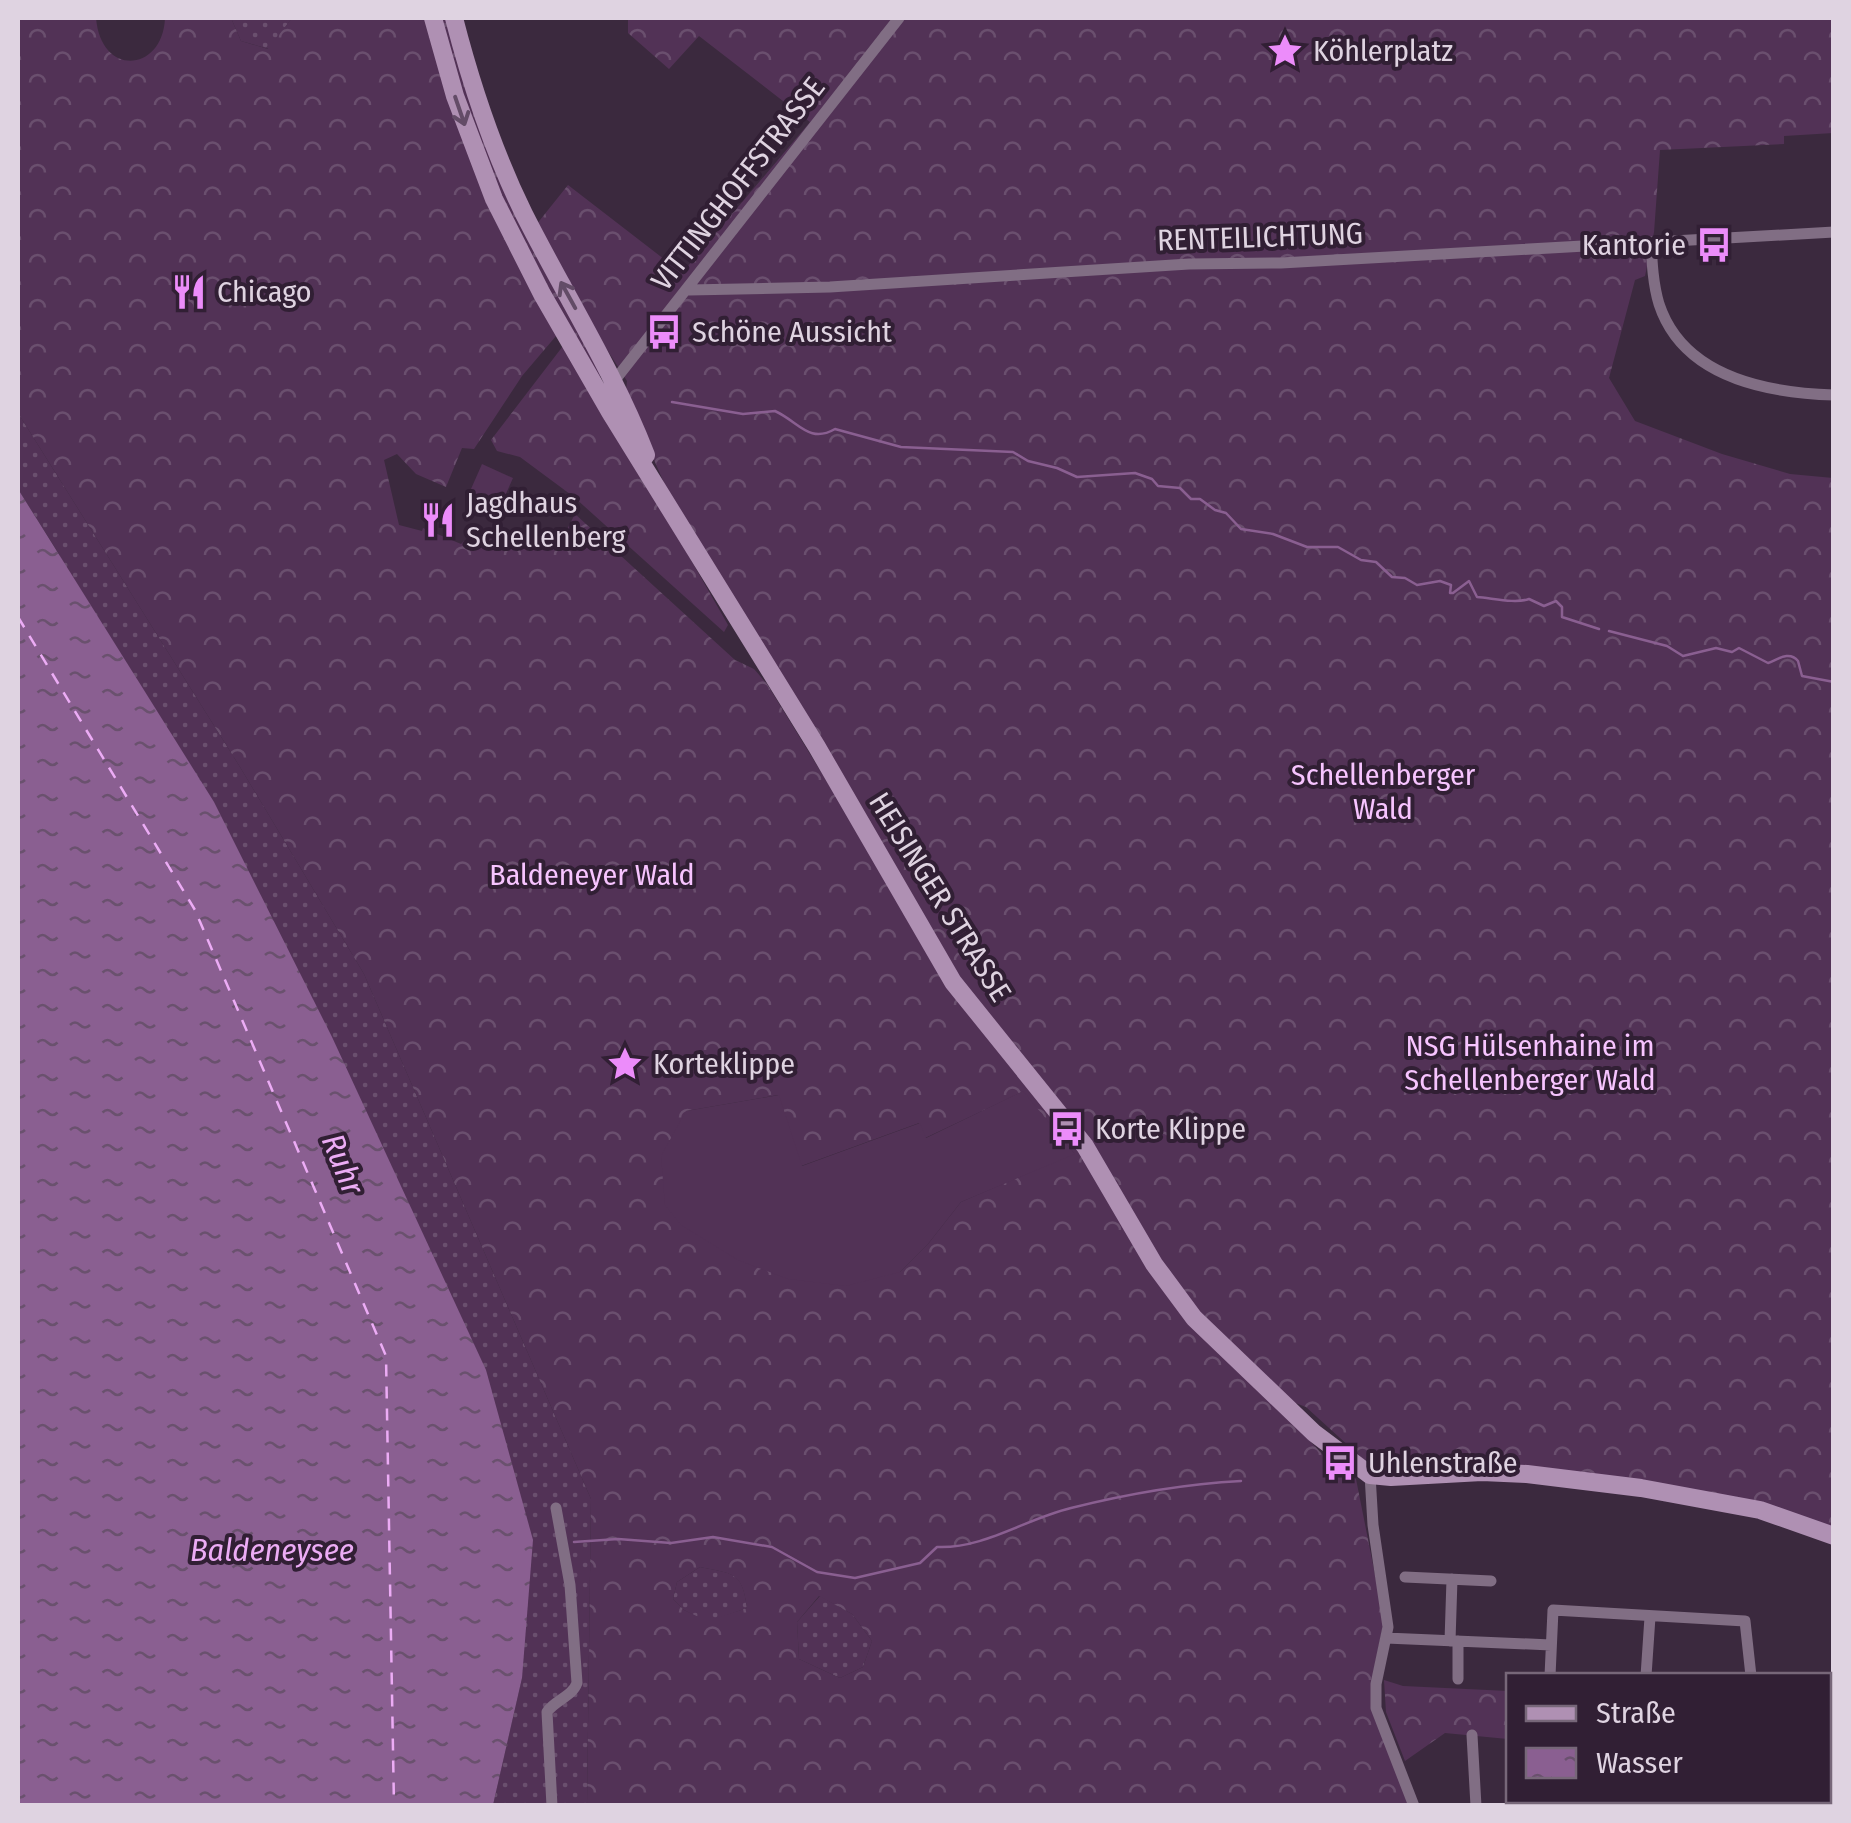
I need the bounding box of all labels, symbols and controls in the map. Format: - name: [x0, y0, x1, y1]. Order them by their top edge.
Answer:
- place icon: Köhlerplatz: [1266, 32, 1304, 70]
- place label: Köhlerplatz: [1313, 33, 1453, 69]
- street label: VITTINGHOFFSTRASSE: [644, 70, 832, 298]
- one-way arrow: [453, 95, 471, 126]
- street label: RENTEILICHTUNG: [1156, 215, 1364, 259]
- bus stop icon: Kantorie: [1695, 226, 1733, 264]
- place label: Kantorie: [1582, 227, 1686, 263]
- restaurant icon: Chicago: [170, 273, 208, 311]
- place label: Chicago: [217, 274, 312, 310]
- one-way arrow: [558, 281, 578, 310]
- bus stop icon: Schöne Aussicht: [645, 313, 683, 351]
- place label: Schöne Aussicht: [692, 314, 892, 350]
- place label: Jagdhaus Schellenberg: [466, 485, 626, 555]
- restaurant icon: Jagdhaus Schellenberg: [419, 501, 457, 539]
- park label: Schellenberger Wald: [1291, 757, 1476, 827]
- street label: HEISINGER STRASSE: [861, 786, 1019, 1008]
- park label: Baldeneyer Wald: [489, 857, 695, 893]
- park label: NSG Hülsenhaine im Schellenberger Wald: [1404, 1028, 1656, 1098]
- place icon: Korteklippe: [606, 1045, 644, 1083]
- place label: Korteklippe: [653, 1046, 795, 1082]
- bus stop icon: Korte Klippe: [1048, 1110, 1086, 1148]
- place label: Korte Klippe: [1095, 1111, 1246, 1147]
- water label: Ruhr: [314, 1128, 373, 1201]
- bus stop icon: Uhlenstraße: [1321, 1444, 1359, 1482]
- place label: Uhlenstraße: [1368, 1445, 1518, 1481]
- water label: Baldeneysee: [190, 1531, 354, 1569]
- legend: [1506, 1673, 1831, 1803]
- text: Straße: [1596, 1695, 1676, 1731]
- text: Wasser: [1596, 1745, 1683, 1781]

